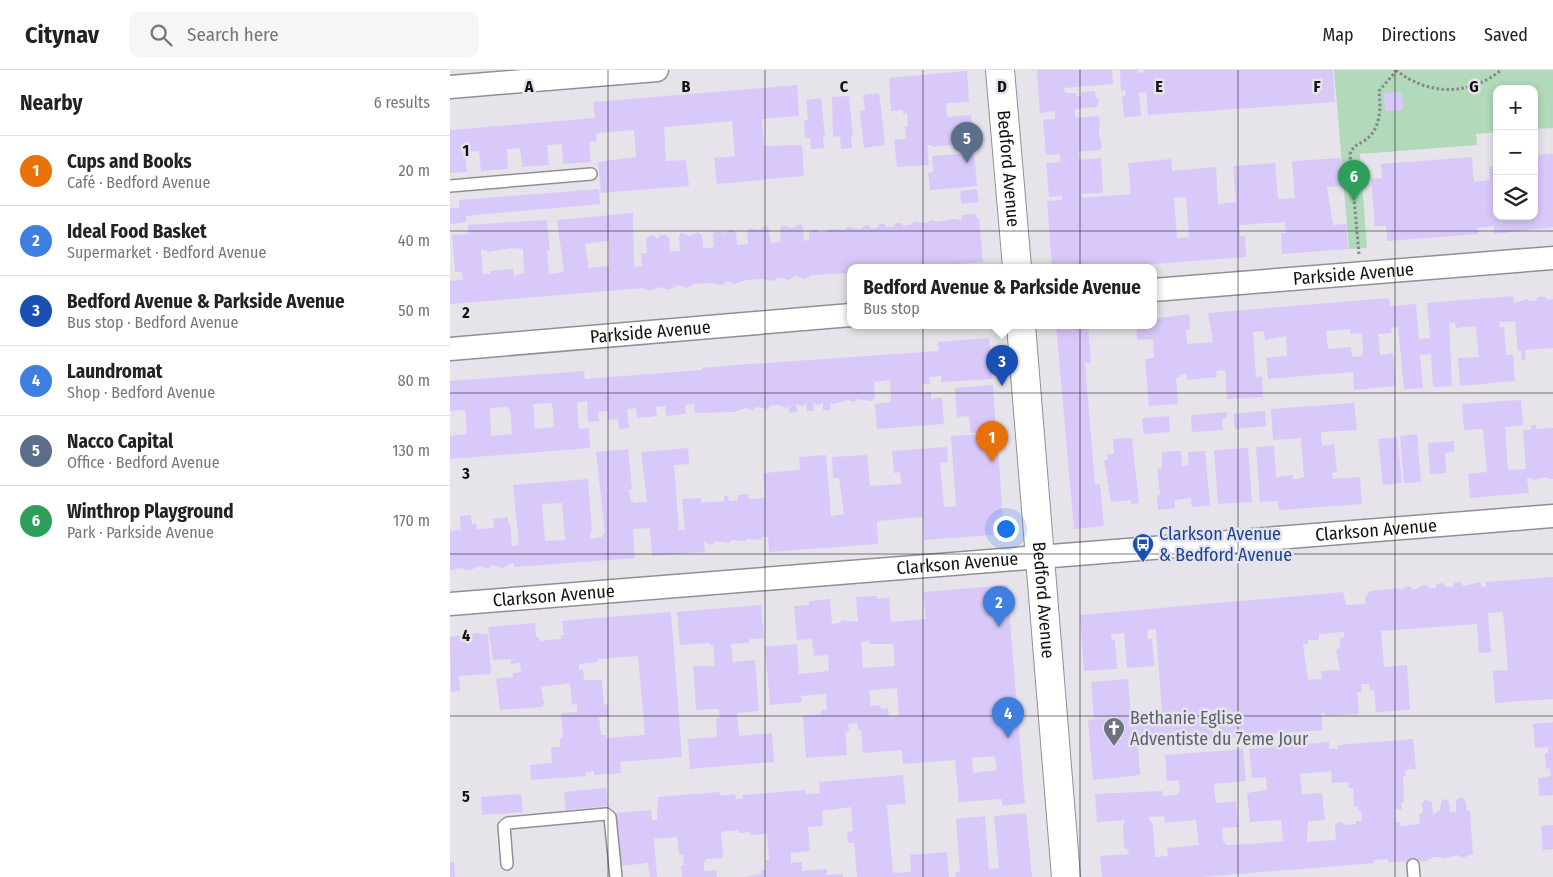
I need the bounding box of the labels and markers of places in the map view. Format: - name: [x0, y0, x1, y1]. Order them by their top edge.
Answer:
- pin: 5: [951, 122, 983, 163]
- pin: 6: [1338, 160, 1370, 201]
- pin: 3: [986, 345, 1018, 386]
- pin: 1: [976, 421, 1008, 462]
- place label: Clarkson Avenue & Bedford Avenue: [1159, 523, 1292, 566]
- bus stop icon: Clarkson Avenue & Bedford Avenue: [1131, 532, 1155, 563]
- pin: 2: [983, 586, 1015, 627]
- pin: 4: [992, 697, 1024, 738]
- place label: Bethanie Eglise Adventiste du 7eme Jour: [1130, 707, 1309, 750]
- church icon: Bethanie Eglise Adventiste du 7eme Jour: [1102, 716, 1126, 747]

